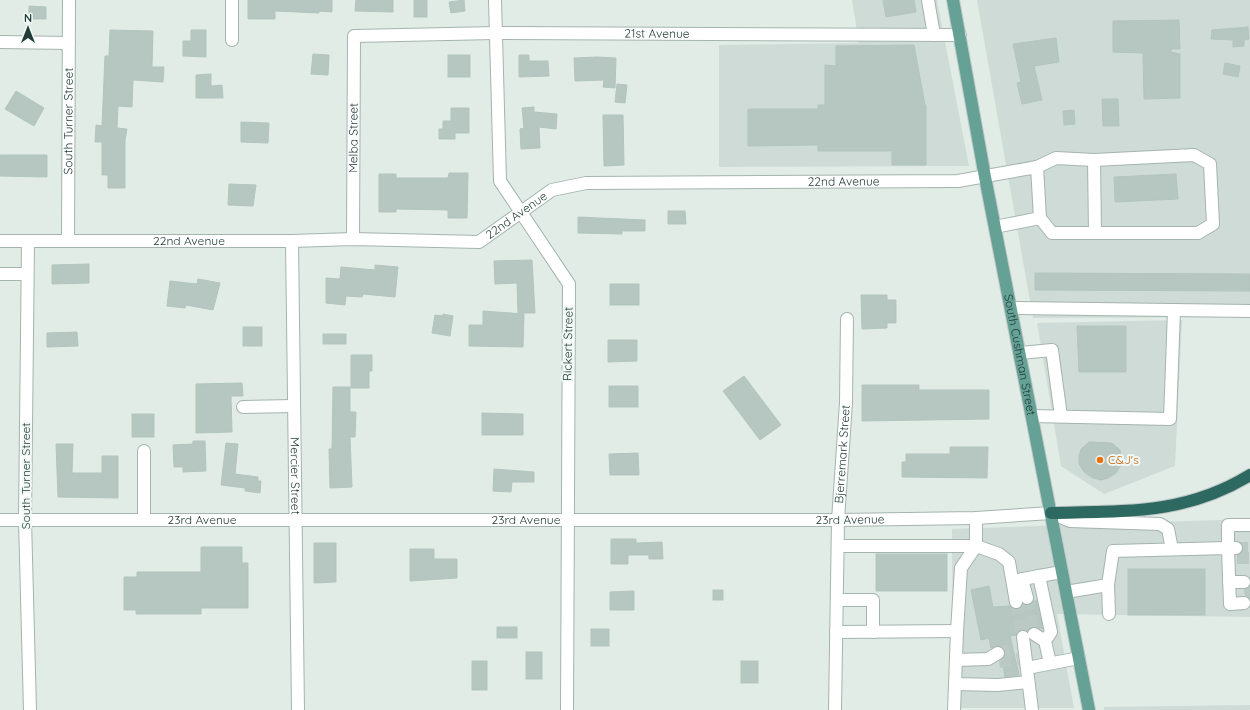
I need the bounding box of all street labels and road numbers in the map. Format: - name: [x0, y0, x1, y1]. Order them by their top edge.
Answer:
- street label: 21st Avenue: [624, 26, 690, 41]
- street label: South Turner Street: [60, 68, 76, 174]
- street label: Melba Street: [345, 103, 361, 173]
- street label: 22nd Avenue: [808, 173, 880, 189]
- street label: 22nd Avenue: [482, 188, 550, 242]
- street label: 22nd Avenue: [153, 233, 225, 248]
- street label: South Cushman Street: [1001, 293, 1039, 417]
- street label: Rickert Street: [559, 307, 576, 381]
- street label: Bjerremark Street: [831, 404, 853, 504]
- street label: South Turner Street: [18, 423, 33, 529]
- street label: Mercier Street: [288, 437, 304, 515]
- street label: 23rd Avenue: [816, 511, 885, 527]
- street label: 23rd Avenue: [168, 512, 237, 527]
- street label: 23rd Avenue: [492, 512, 561, 527]

